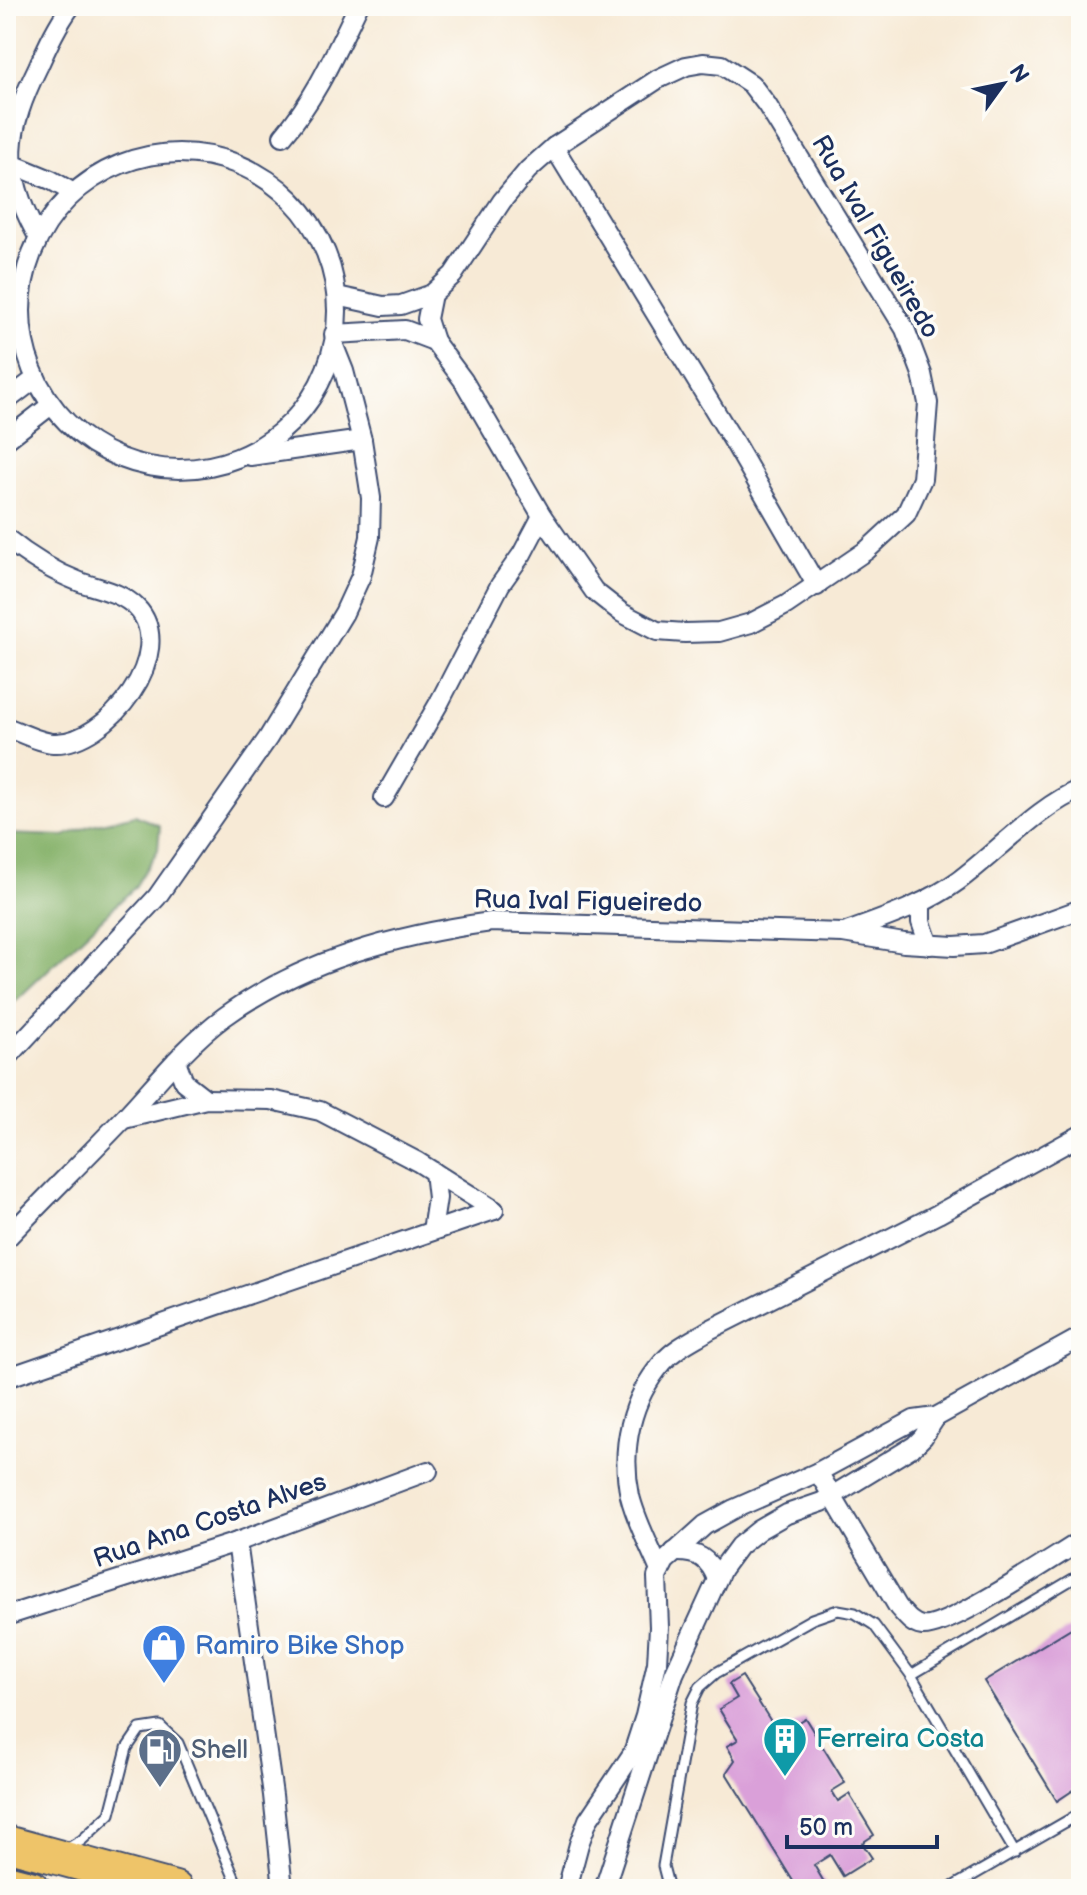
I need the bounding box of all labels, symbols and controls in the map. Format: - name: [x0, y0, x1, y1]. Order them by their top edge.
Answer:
- north arrow: [963, 44, 1043, 124]
- text: N: [1003, 60, 1034, 88]
- street label: Rua Ival Figueiredo: [804, 130, 946, 344]
- street label: Rua Ival Figueiredo: [473, 885, 703, 919]
- street label: Rua Ana Costa Alves: [89, 1467, 331, 1575]
- shop icon: Ramiro Bike Shop: [140, 1622, 188, 1685]
- place label: Ramiro Bike Shop: [195, 1631, 405, 1662]
- building icon: Ferreira Costa: [761, 1715, 809, 1778]
- place label: Ferreira Costa: [816, 1724, 985, 1755]
- fuel station icon: Shell: [136, 1726, 184, 1789]
- place label: Shell: [191, 1735, 248, 1766]
- scale bar: [787, 1799, 937, 1849]
- text: 50 m: [799, 1813, 853, 1842]

